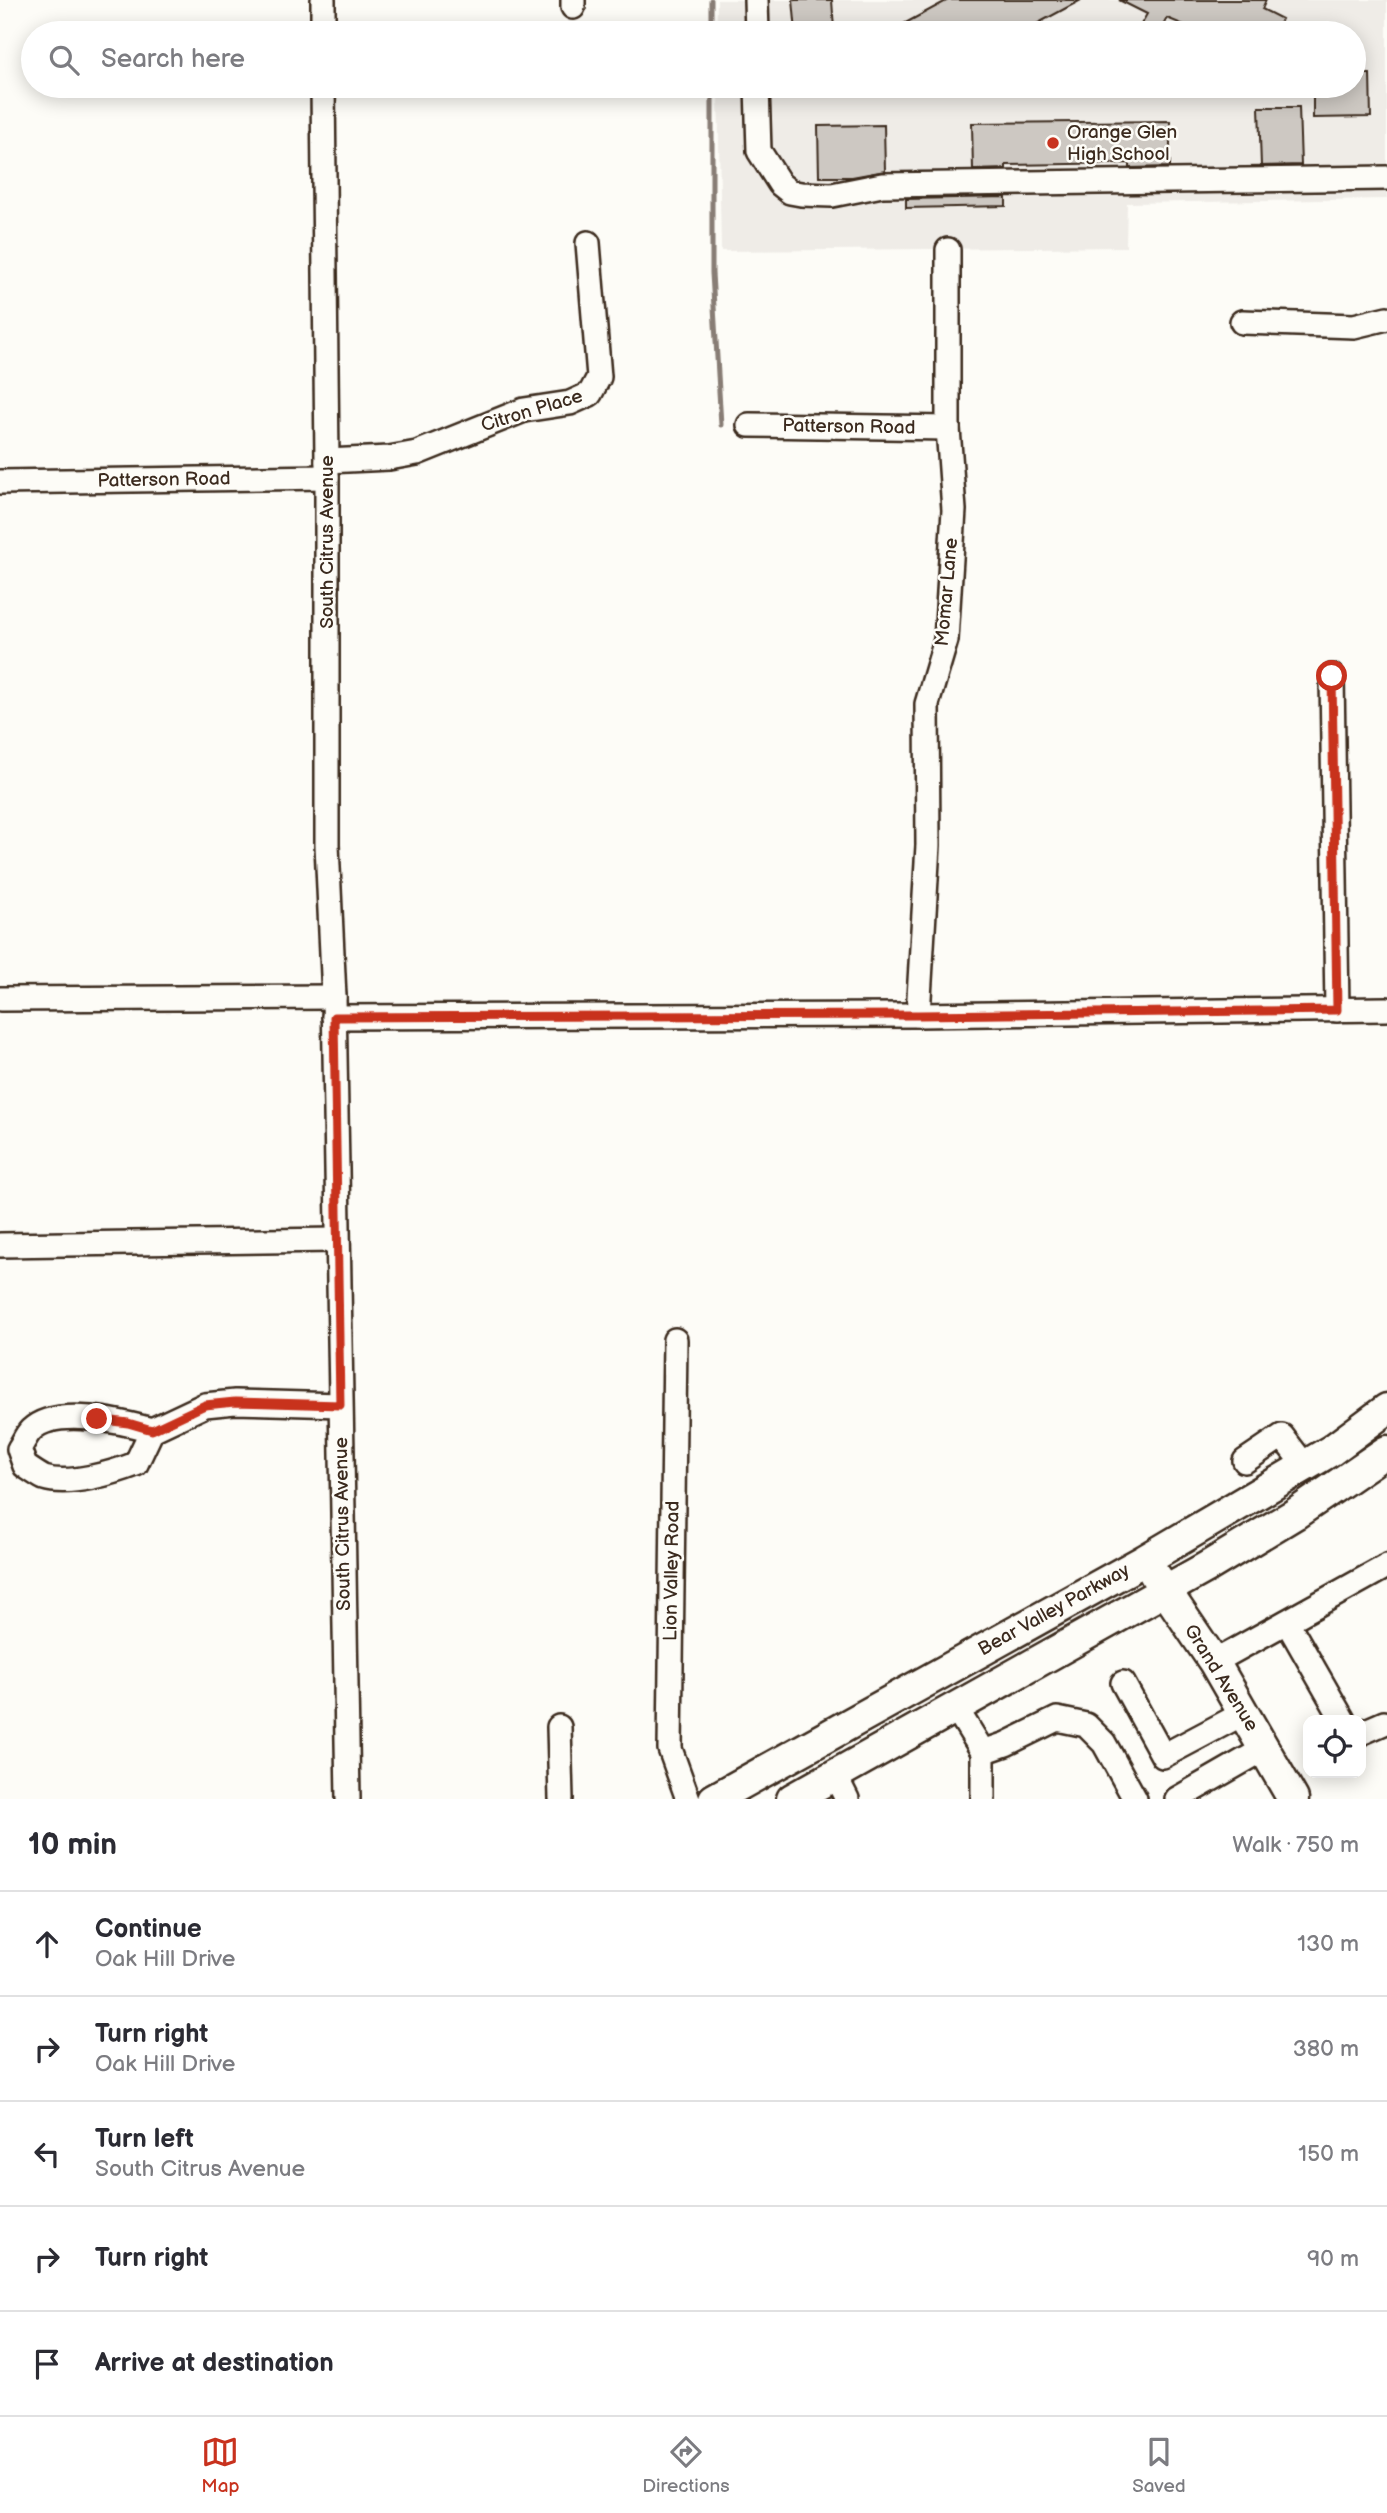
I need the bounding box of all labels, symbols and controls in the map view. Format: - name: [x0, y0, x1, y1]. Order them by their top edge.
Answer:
- search box: [21, 21, 1366, 98]
- icon: search: [45, 41, 83, 79]
- text: Search here: [101, 44, 245, 75]
- place label: Orange Glen High School: [1067, 121, 1177, 166]
- marker: Orange Glen High School: [1045, 135, 1061, 151]
- street label: Citron Place: [478, 385, 586, 437]
- street label: Patterson Road: [782, 414, 916, 440]
- street label: South Citrus Avenue: [316, 455, 339, 629]
- street label: Patterson Road: [97, 467, 231, 493]
- street label: Momar Lane: [931, 537, 963, 647]
- route start: [1316, 660, 1347, 691]
- route end: [81, 1403, 112, 1434]
- street label: South Citrus Avenue: [330, 1437, 356, 1611]
- street label: Lion Valley Road: [659, 1501, 685, 1641]
- street label: Bear Valley Parkway: [974, 1559, 1134, 1661]
- street label: Grand Avenue: [1179, 1620, 1263, 1736]
- map controls: [1303, 1715, 1366, 1778]
- button: locate: [1303, 1715, 1366, 1778]
- text: 10 min: [28, 1827, 117, 1863]
- text: Walk · 750 m: [1232, 1831, 1359, 1859]
- text: Continue: [95, 1914, 202, 1945]
- icon: ahead: [28, 1925, 66, 1963]
- text: 130 m: [1297, 1930, 1359, 1958]
- text: Oak Hill Drive: [95, 1945, 235, 1973]
- text: Turn right: [95, 2019, 208, 2050]
- icon: right: [28, 2030, 66, 2068]
- text: 380 m: [1293, 2035, 1359, 2063]
- text: Oak Hill Drive: [95, 2050, 235, 2078]
- text: Turn left: [95, 2124, 194, 2155]
- icon: left: [28, 2135, 66, 2173]
- text: 150 m: [1298, 2140, 1359, 2168]
- text: South Citrus Avenue: [95, 2155, 305, 2183]
- icon: right: [28, 2240, 66, 2278]
- text: Turn right: [95, 2243, 208, 2274]
- text: 90 m: [1307, 2245, 1359, 2273]
- icon: arrive: [28, 2345, 66, 2383]
- text: Arrive at destination: [95, 2348, 334, 2379]
- tab: Map: [201, 2433, 240, 2498]
- tab: Directions: [642, 2433, 730, 2498]
- tab: Saved: [1132, 2433, 1186, 2498]

